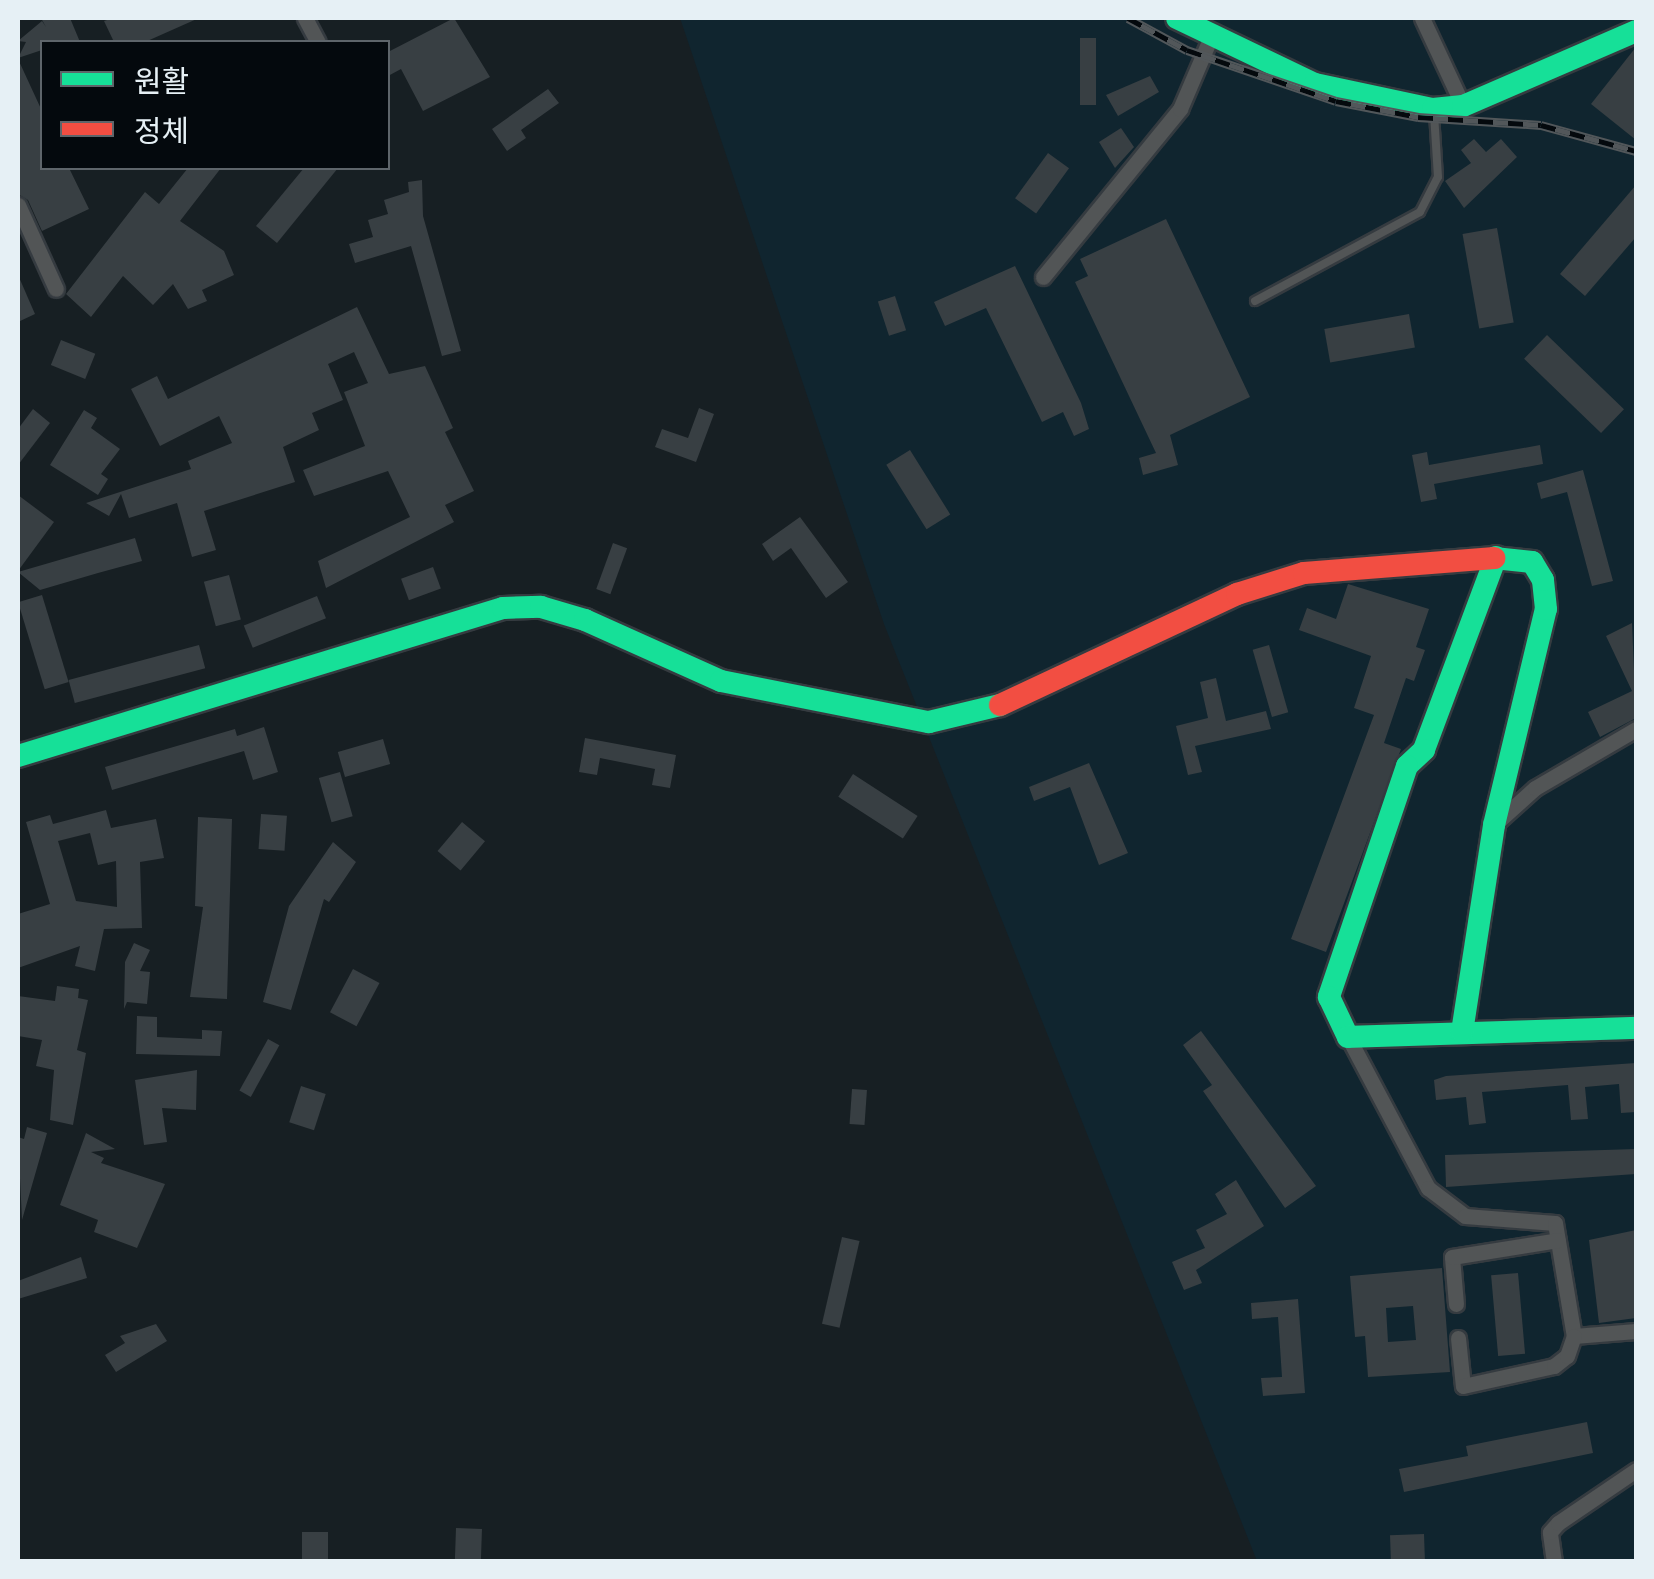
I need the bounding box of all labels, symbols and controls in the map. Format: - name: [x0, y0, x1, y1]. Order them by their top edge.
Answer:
- legend: [40, 40, 390, 170]
- text: 원활: [134, 62, 189, 101]
- text: 정체: [134, 112, 189, 151]

